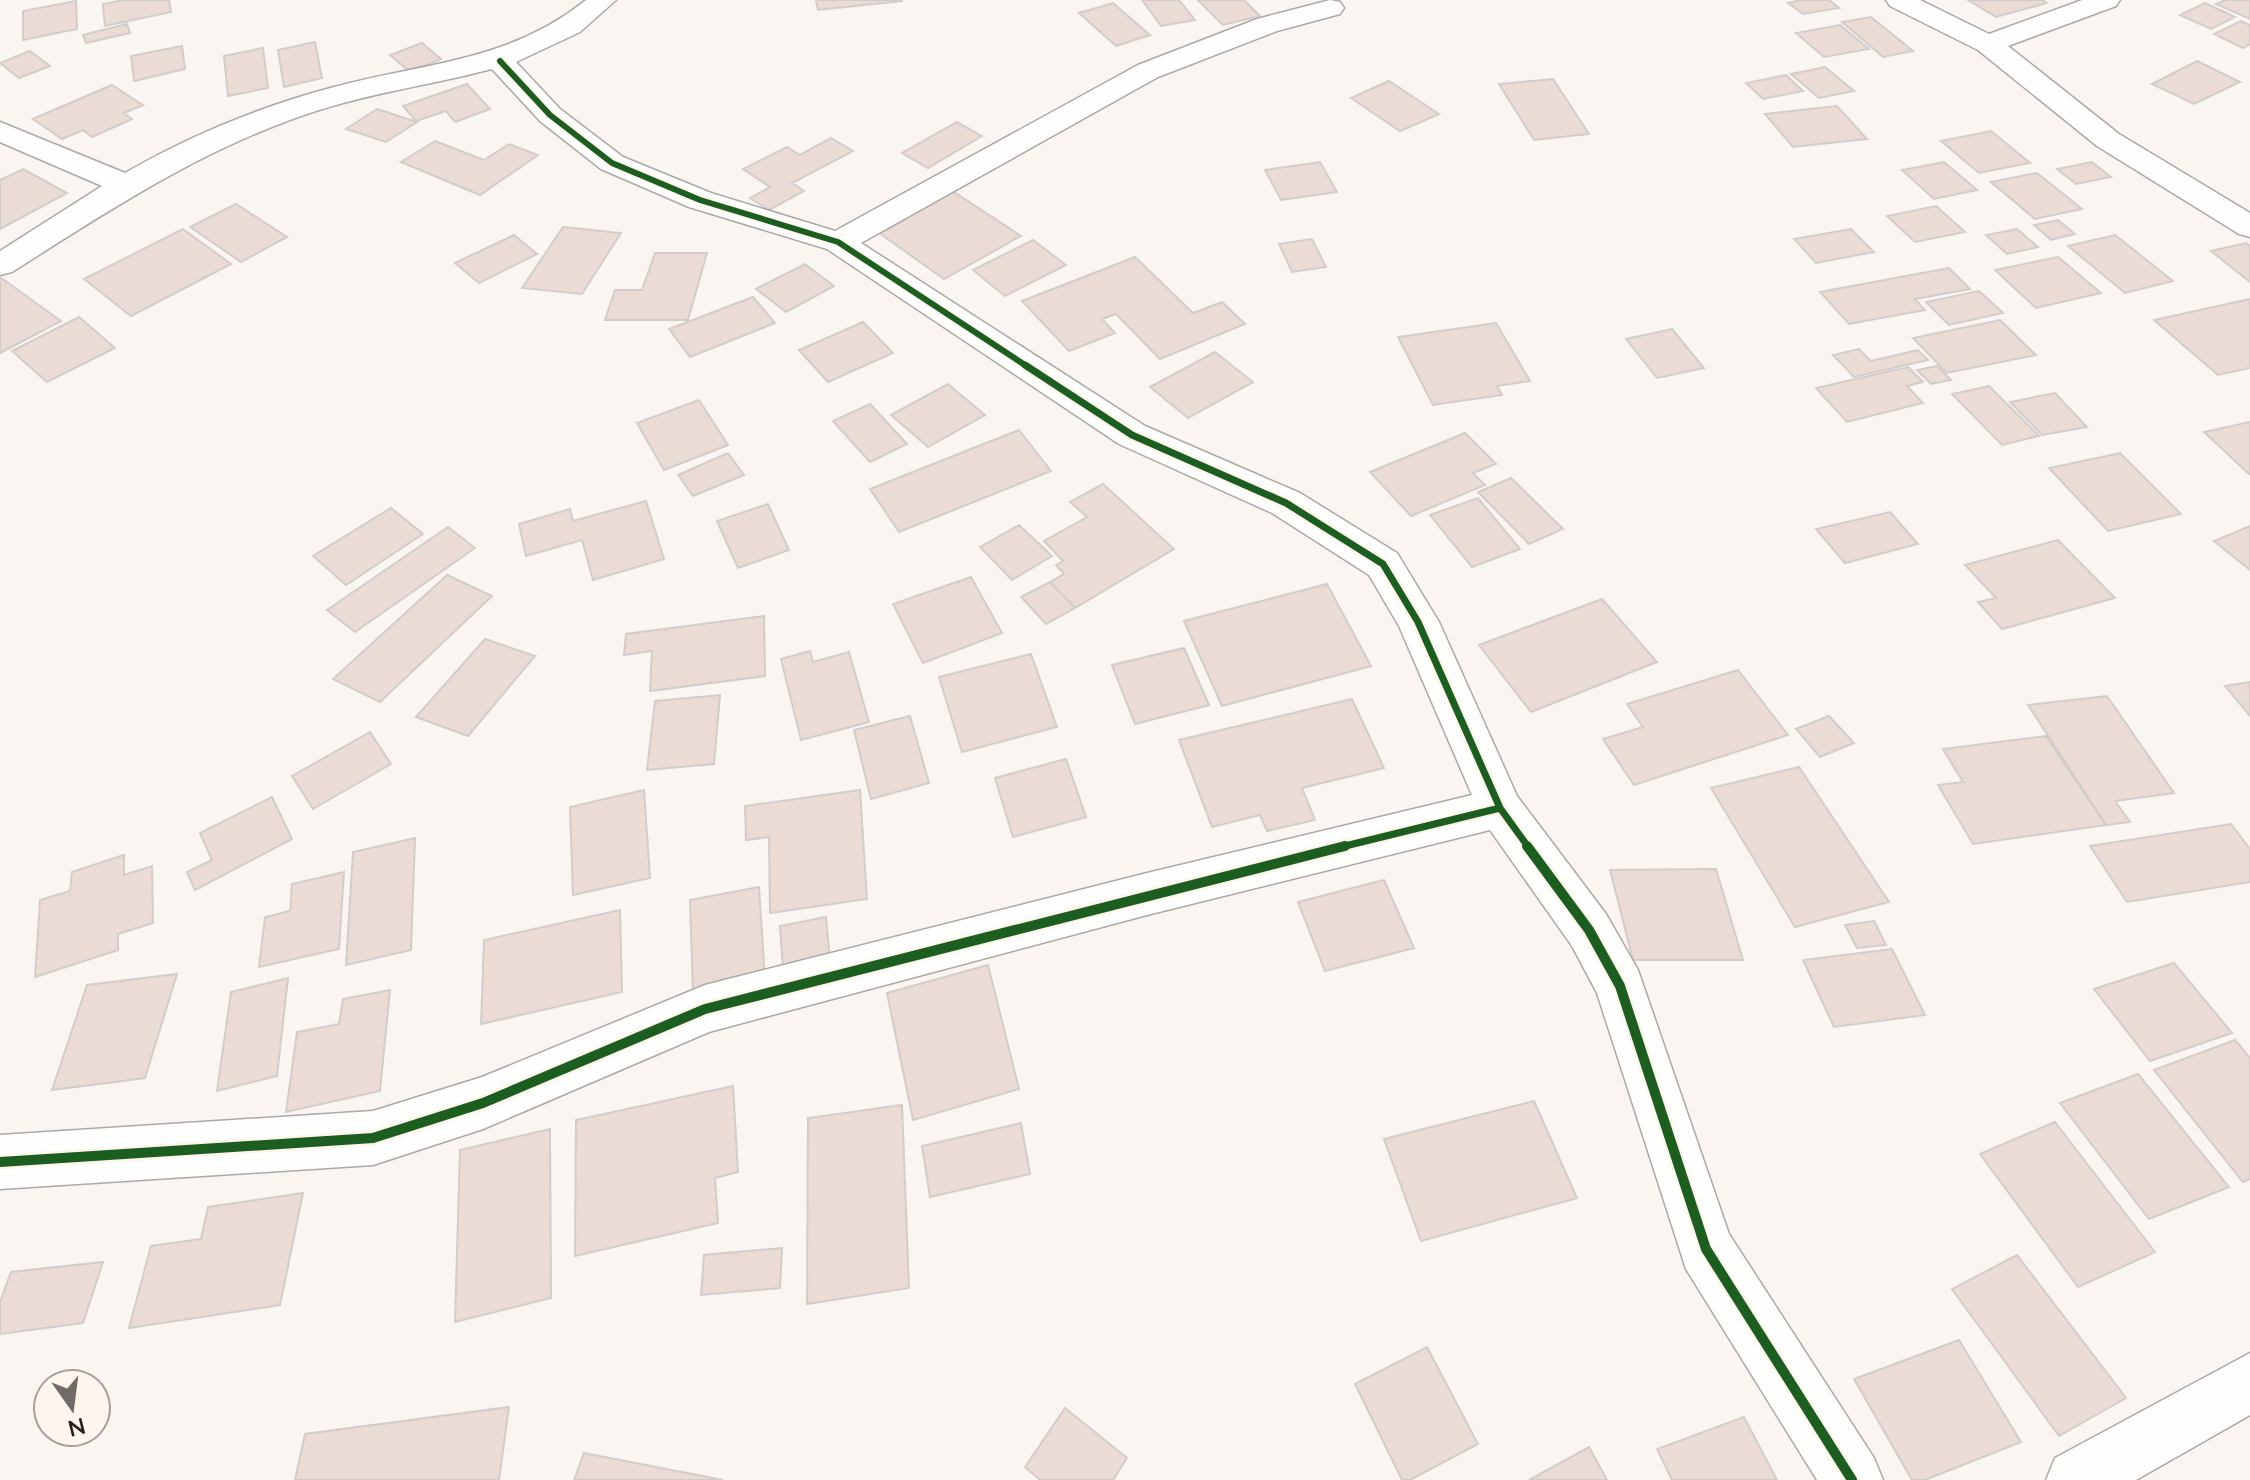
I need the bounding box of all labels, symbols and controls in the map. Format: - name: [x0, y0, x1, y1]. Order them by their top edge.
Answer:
- north arrow: [32, 1368, 112, 1448]
- text: N: [65, 1413, 88, 1443]

